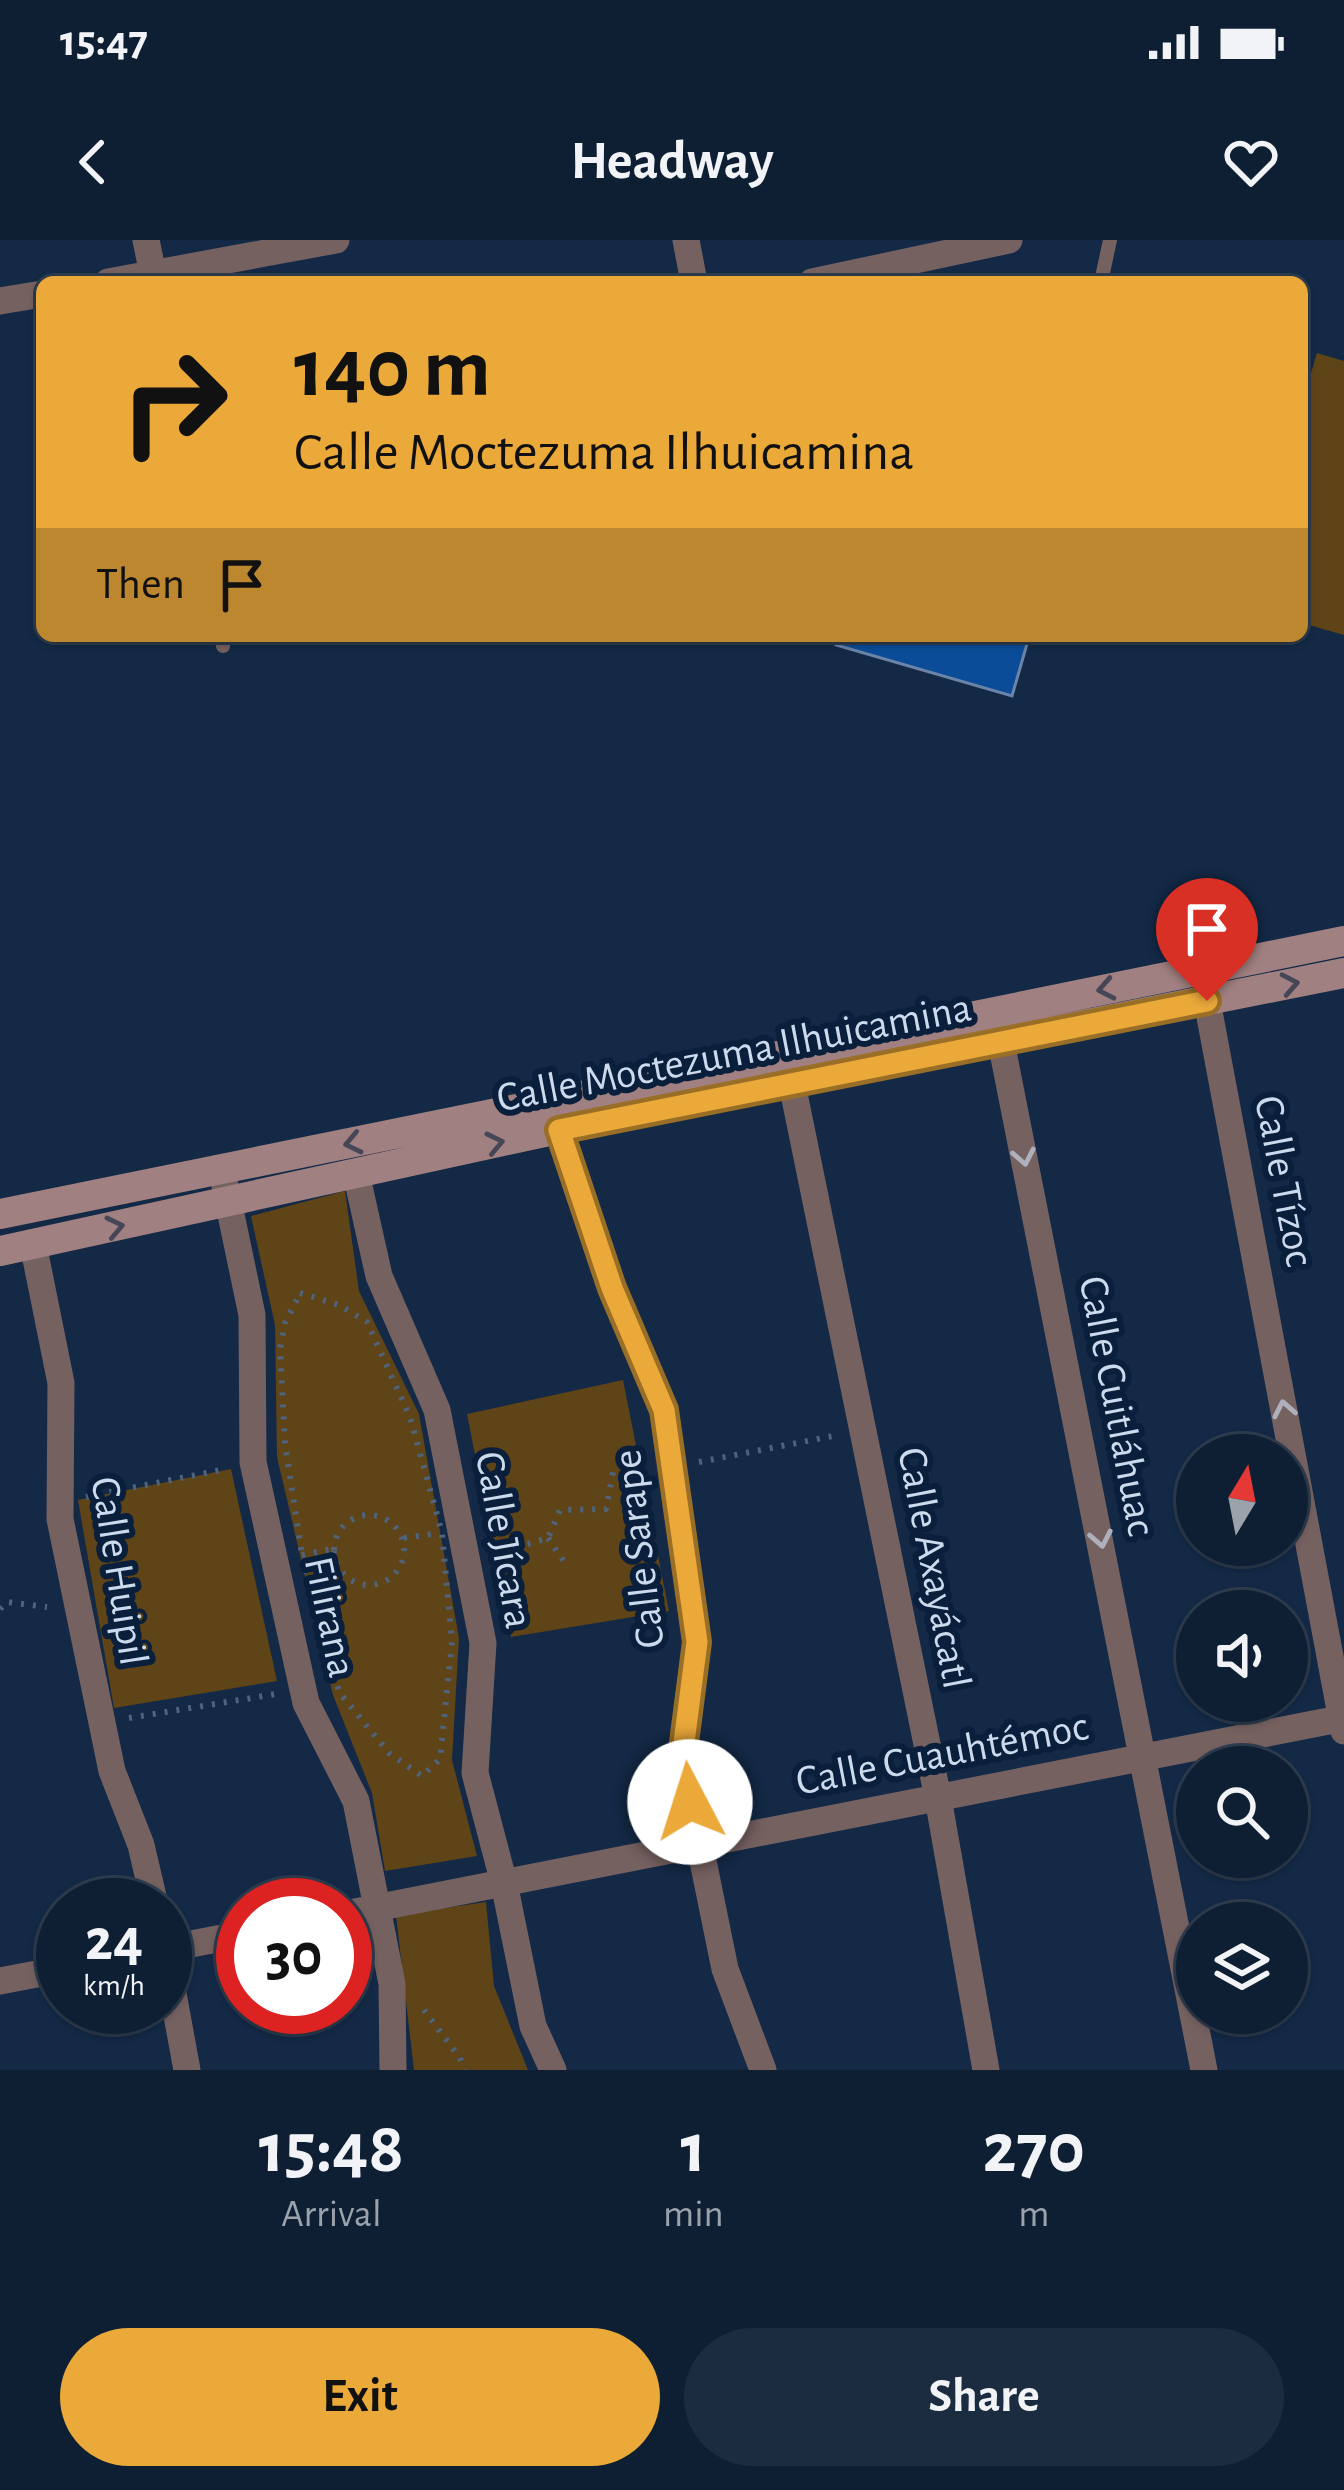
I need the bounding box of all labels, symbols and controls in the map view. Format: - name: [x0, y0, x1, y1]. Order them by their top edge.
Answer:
- text: 15:47: [60, 19, 148, 64]
- icon: back: [60, 129, 126, 195]
- icon: heart: [1218, 129, 1284, 195]
- text: Headway: [570, 135, 774, 189]
- icon: right: [96, 324, 252, 480]
- text: 140 m: [294, 328, 491, 412]
- text: Calle Moctezuma Ilhuicamina: [294, 426, 914, 480]
- icon: arrive: [209, 552, 275, 618]
- text: Then: [96, 562, 185, 607]
- pin: [1156, 878, 1258, 1001]
- icon: arrive: [1174, 896, 1240, 962]
- one-way arrow: [1279, 972, 1299, 998]
- one-way arrow: [1096, 975, 1116, 1000]
- street label: Calle Moctezuma Ilhuicamina: [493, 986, 975, 1120]
- street label: Calle Tízoc: [1247, 1092, 1321, 1270]
- one-way arrow: [344, 1129, 364, 1154]
- one-way arrow: [485, 1131, 505, 1157]
- one-way arrow: [1010, 1146, 1036, 1166]
- one-way arrow: [104, 1215, 124, 1241]
- street label: Calle Cuitláhuac: [1071, 1273, 1163, 1539]
- one-way arrow: [1272, 1400, 1298, 1420]
- north arrow: [1176, 1434, 1308, 1566]
- map controls: [1176, 1434, 1308, 2034]
- street label: Calle Axayácatl: [890, 1444, 978, 1692]
- street label: Calle Sarape: [606, 1447, 672, 1651]
- street label: Calle Jícara: [468, 1448, 540, 1632]
- street label: Calle Huipil: [83, 1474, 155, 1668]
- one-way arrow: [1087, 1529, 1113, 1549]
- street label: Filirana: [297, 1553, 363, 1681]
- button: sound: [1176, 1590, 1308, 1722]
- street label: Calle Cuauhtémoc: [793, 1705, 1091, 1803]
- position arrow: [627, 1739, 753, 1865]
- button: search: [1176, 1746, 1308, 1878]
- speed limit sign: 30: [216, 1878, 372, 2034]
- button: layers: [1176, 1902, 1308, 2034]
- text: 24: [85, 1911, 143, 1971]
- text: km/h: [83, 1971, 145, 2001]
- text: 15:48: [259, 2113, 404, 2185]
- text: 1: [680, 2113, 706, 2185]
- text: 270: [983, 2113, 1085, 2185]
- text: Arrival: [281, 2195, 382, 2234]
- text: min: [663, 2195, 724, 2234]
- text: m: [1018, 2195, 1049, 2234]
- button: Exit: [60, 2328, 660, 2466]
- button: Share: [684, 2328, 1284, 2466]

